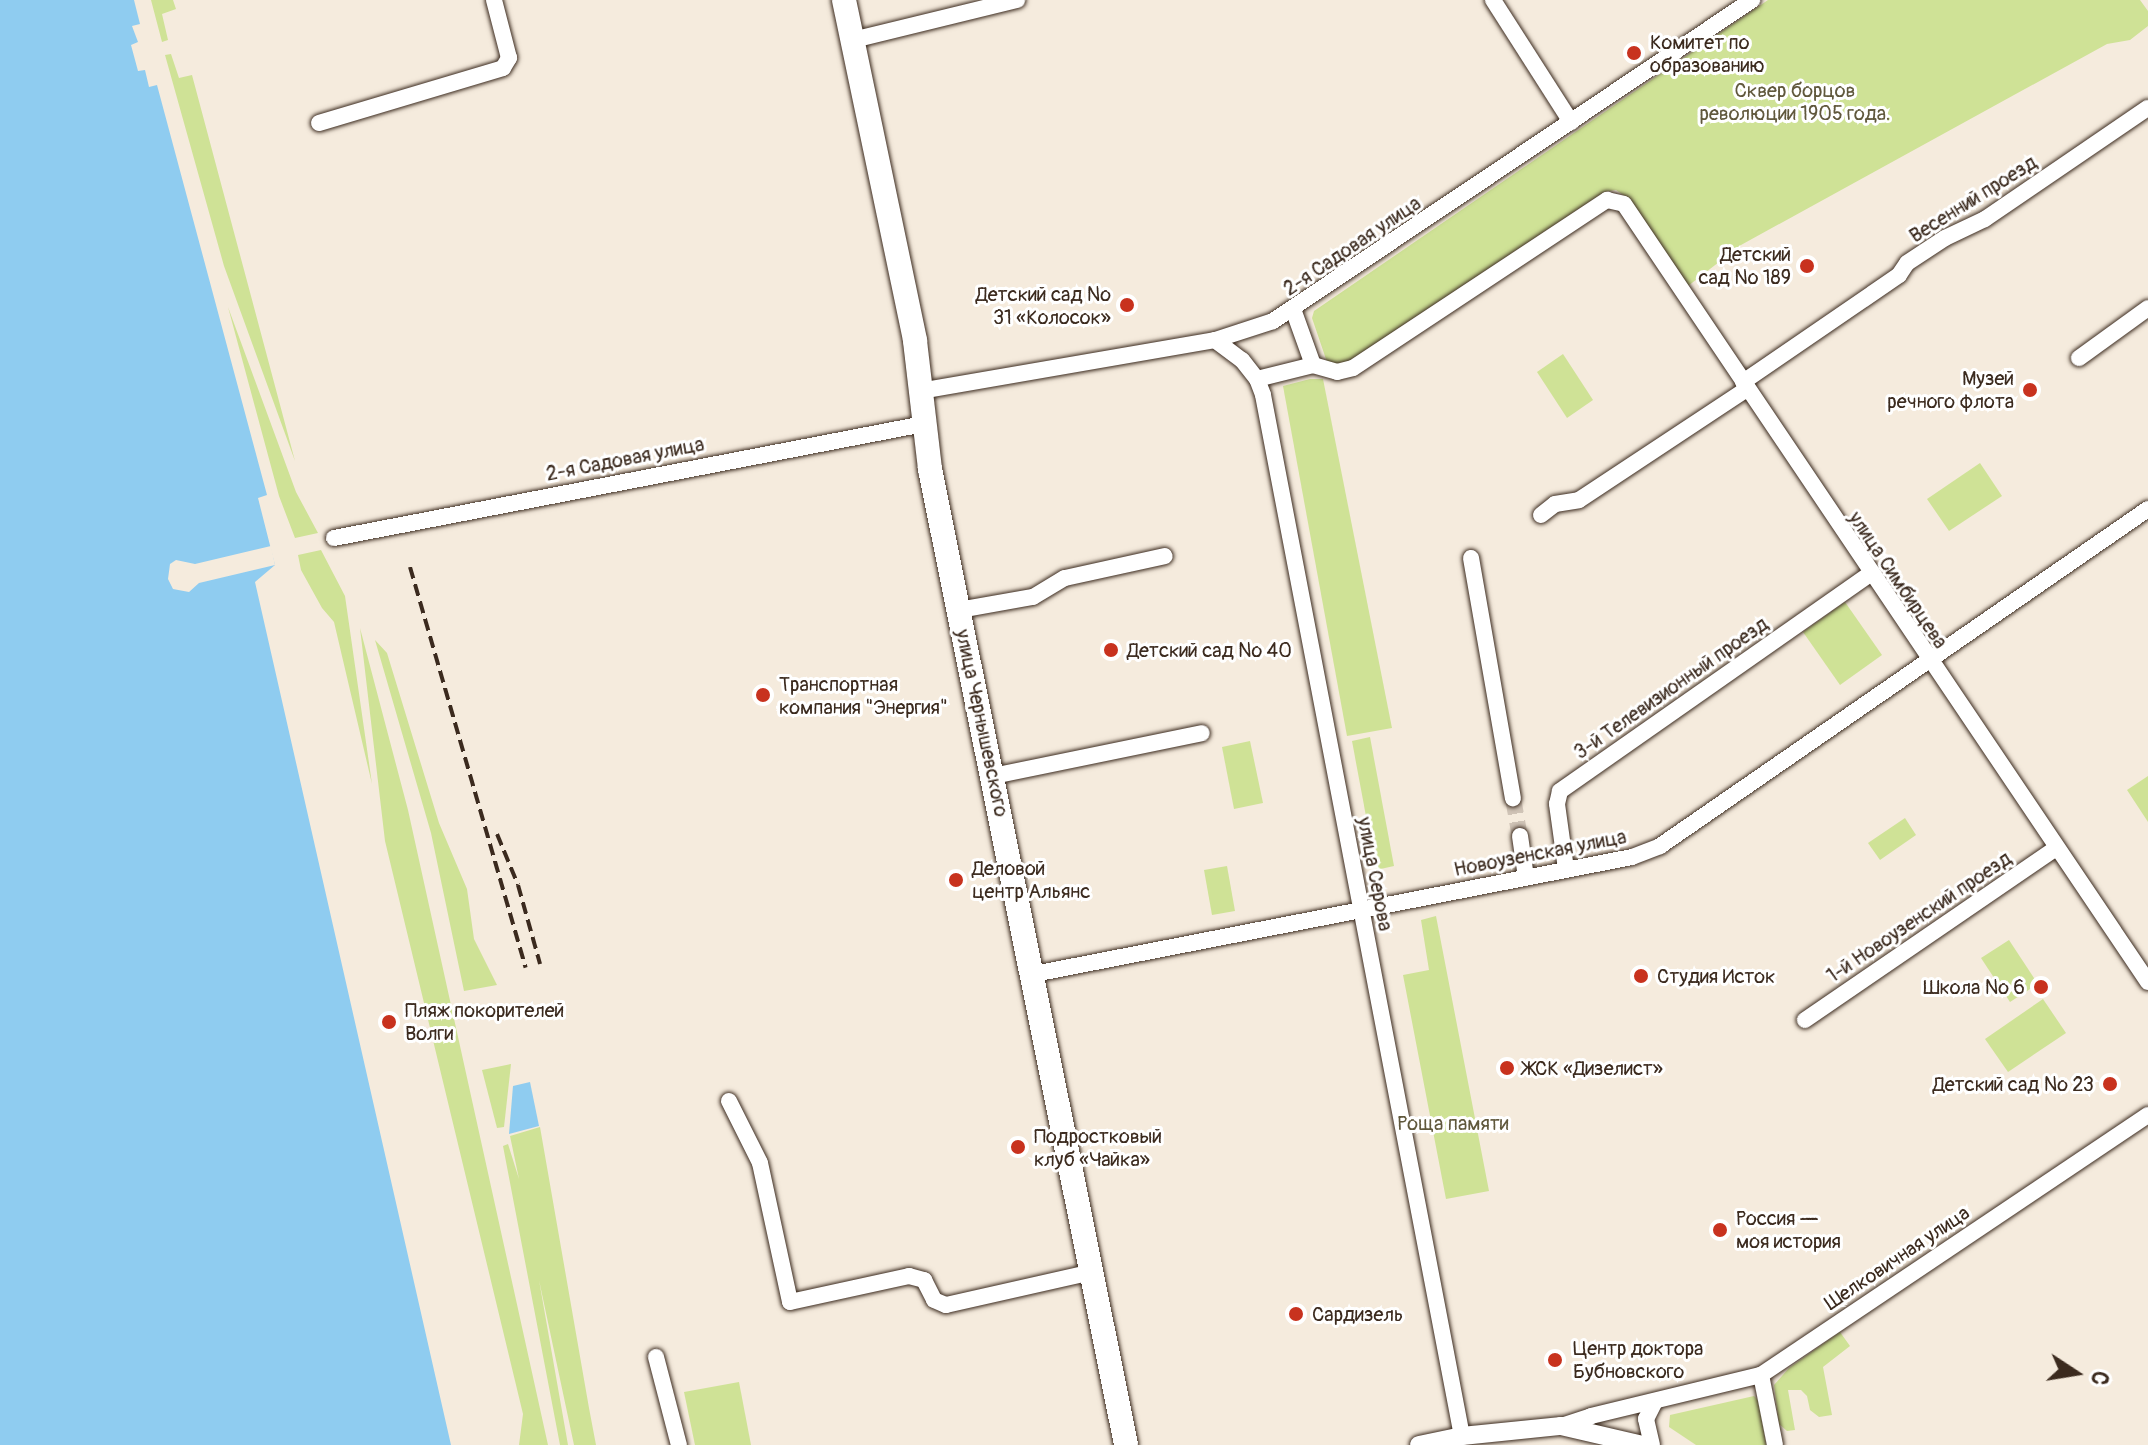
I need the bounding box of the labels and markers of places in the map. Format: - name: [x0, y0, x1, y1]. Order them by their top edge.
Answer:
- place label: Комитет по образованию: [1650, 30, 1765, 77]
- marker: Комитет по образованию: [1625, 44, 1643, 62]
- place label: Детский сад № 189: [1698, 242, 1791, 289]
- marker: Детский сад № 189: [1798, 257, 1816, 275]
- place label: Детский сад № 31 «Колосок»: [976, 282, 1111, 329]
- marker: Детский сад № 31 «Колосок»: [1118, 296, 1136, 314]
- place label: Музей речного флота: [1887, 366, 2014, 413]
- marker: Музей речного флота: [2021, 381, 2039, 399]
- place label: Детский сад № 40: [1127, 638, 1292, 662]
- marker: Детский сад № 40: [1102, 641, 1120, 659]
- place label: Транспортная компания "Энергия": [779, 672, 948, 719]
- marker: Транспортная компания "Энергия": [754, 686, 772, 704]
- place label: Деловой центр Альянс: [972, 856, 1090, 903]
- marker: Деловой центр Альянс: [947, 871, 965, 889]
- place label: Студия Исток: [1657, 964, 1775, 988]
- marker: Студия Исток: [1632, 967, 1650, 985]
- place label: Школа № 6: [1923, 975, 2025, 999]
- marker: Школа № 6: [2032, 978, 2050, 996]
- place label: Пляж покорителей Волги: [405, 998, 564, 1045]
- marker: Пляж покорителей Волги: [380, 1013, 398, 1031]
- place label: ЖСК «Дизелист»: [1523, 1056, 1663, 1080]
- marker: ЖСК «Дизелист»: [1498, 1059, 1516, 1077]
- place label: Детский сад № 23: [1933, 1072, 2094, 1096]
- marker: Детский сад № 23: [2101, 1075, 2119, 1093]
- place label: Подростковый клуб «Чайка»: [1034, 1124, 1162, 1171]
- marker: Подростковый клуб «Чайка»: [1009, 1138, 1027, 1156]
- place label: Россия — моя история: [1736, 1206, 1841, 1253]
- marker: Россия — моя история: [1711, 1221, 1729, 1239]
- place label: Сардизель: [1312, 1302, 1403, 1326]
- marker: Сардизель: [1287, 1305, 1305, 1323]
- place label: Центр доктора Бубновского: [1573, 1336, 1703, 1383]
- marker: Центр доктора Бубновского: [1544, 1349, 1566, 1371]

